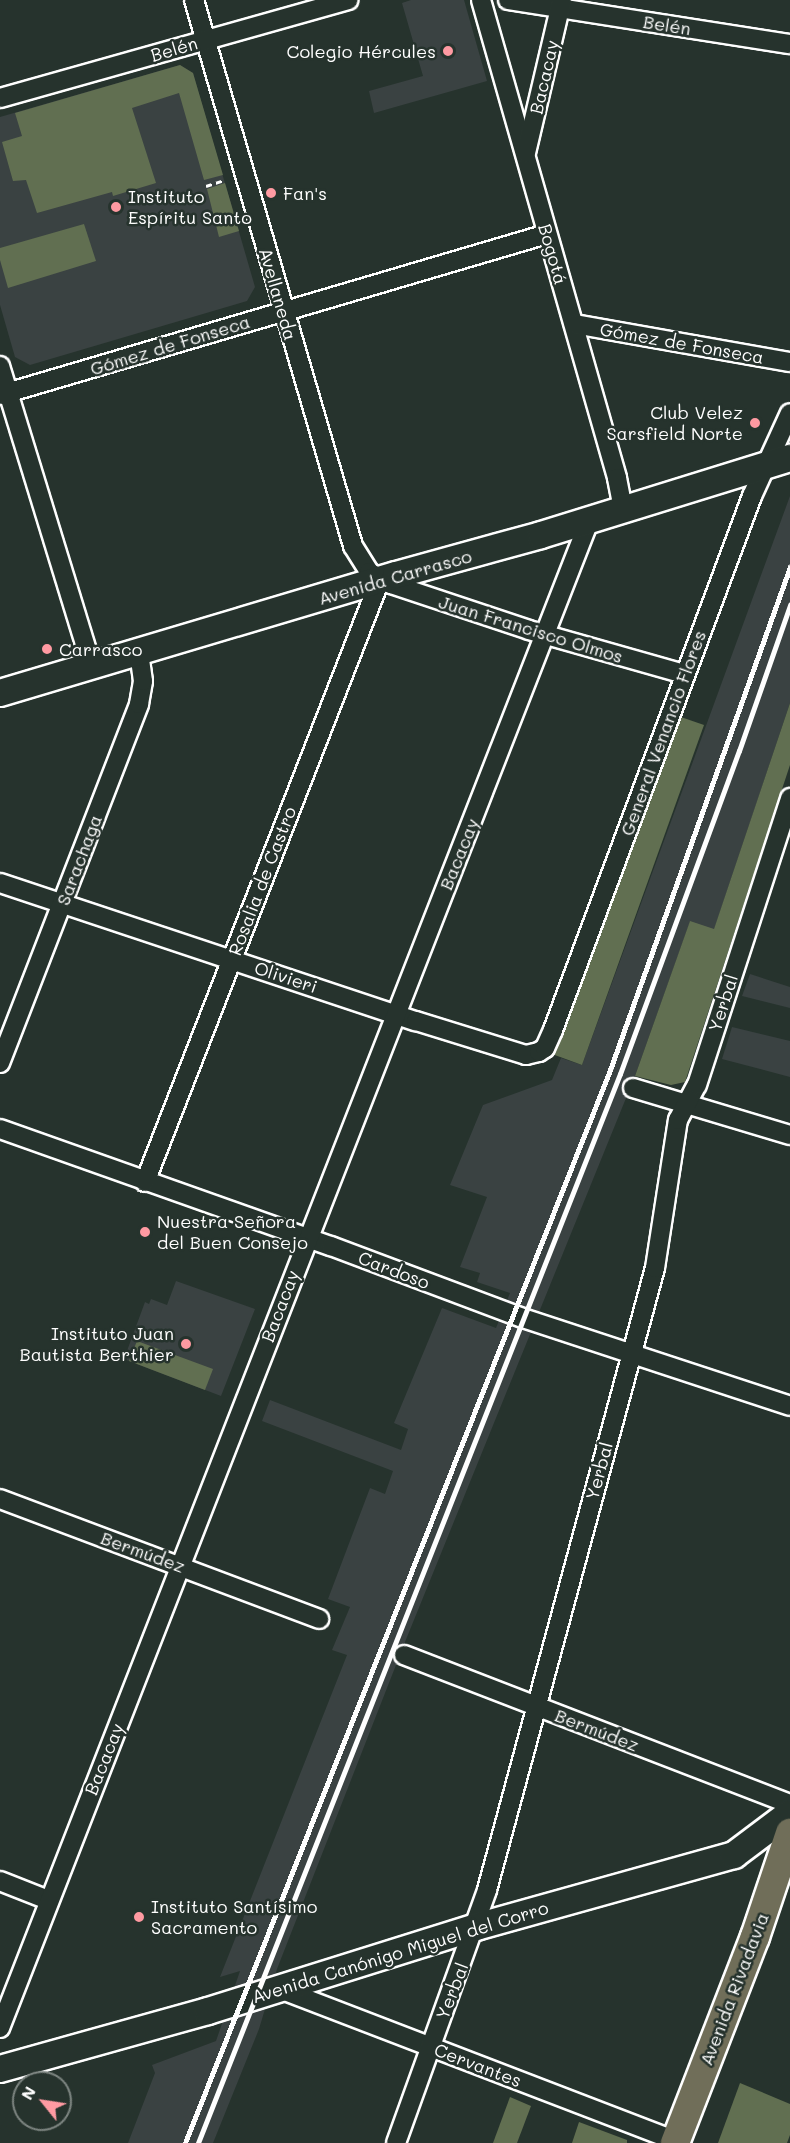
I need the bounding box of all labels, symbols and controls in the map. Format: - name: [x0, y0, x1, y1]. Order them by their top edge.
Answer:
- street label: Belén: [642, 11, 692, 39]
- street label: Belén: [148, 32, 200, 66]
- street label: Bacacay: [525, 38, 563, 116]
- place label: Colegio Hércules: [287, 40, 436, 62]
- marker: Colegio Hércules: [441, 44, 455, 58]
- place label: Fan's: [283, 182, 327, 204]
- place label: Instituto Espíritu Santo: [128, 186, 252, 228]
- marker: Fan's: [264, 186, 278, 200]
- marker: Instituto Espíritu Santo: [109, 200, 123, 214]
- street label: Bogotá: [534, 221, 572, 287]
- street label: Avellaneda: [254, 245, 302, 343]
- street label: Gómez de Fonseca: [87, 310, 253, 380]
- street label: Gómez de Fonseca: [598, 318, 766, 368]
- place label: Club Velez Sarsfield Norte: [606, 402, 743, 444]
- marker: Club Velez Sarsfield Norte: [748, 416, 762, 430]
- street label: Avenida Carrasco: [316, 545, 474, 609]
- street label: Juan Francisco Olmos: [436, 591, 626, 667]
- street label: General Venancio Flores: [616, 627, 710, 839]
- place label: Carrasco: [59, 638, 142, 660]
- marker: Carrasco: [40, 642, 54, 656]
- street label: Rosalia de Castro: [224, 803, 300, 959]
- street label: Sarachaga: [52, 812, 106, 908]
- street label: Bacacay: [435, 815, 483, 893]
- street label: Olivieri: [252, 957, 320, 997]
- street label: Yerbal: [704, 972, 742, 1034]
- place label: Nuestra Señora del Buen Consejo: [157, 1211, 308, 1254]
- marker: Nuestra Señora del Buen Consejo: [138, 1225, 152, 1239]
- street label: Cardoso: [355, 1247, 433, 1293]
- street label: Bacacay: [256, 1267, 304, 1345]
- place label: Instituto Juan Bautista Berthier: [20, 1323, 174, 1366]
- marker: Instituto Juan Bautista Berthier: [179, 1337, 193, 1351]
- street label: Yerbal: [581, 1440, 617, 1502]
- street label: Bermúdez: [98, 1527, 188, 1577]
- street label: Bermúdez: [552, 1704, 642, 1756]
- street label: Bacacay: [80, 1720, 128, 1798]
- place label: Instituto Santísimo Sacramento: [151, 1896, 317, 1938]
- street label: Avenida Canónigo Miguel del Corro: [249, 1897, 551, 2007]
- marker: Instituto Santísimo Sacramento: [132, 1910, 146, 1924]
- street label: Avenida Rivadavia: [695, 1910, 773, 2068]
- street label: Yerbal: [431, 1960, 473, 2022]
- street label: Cervantes: [431, 2039, 525, 2091]
- north arrow: [12, 2071, 72, 2131]
- text: N: [16, 2082, 40, 2103]

